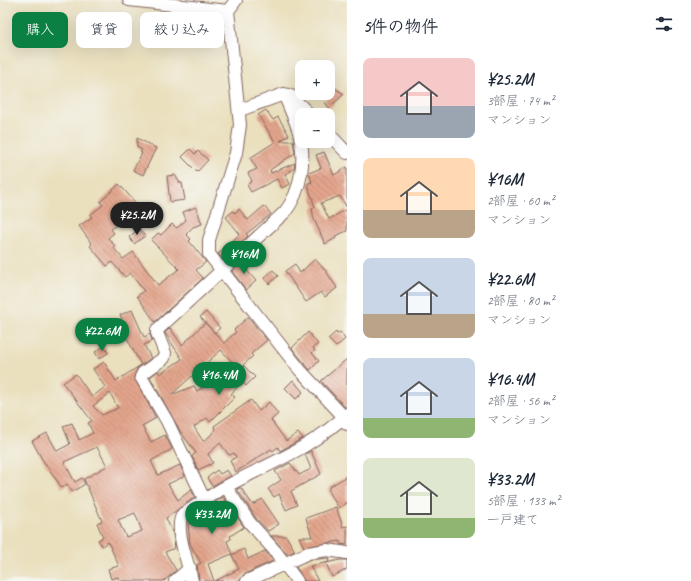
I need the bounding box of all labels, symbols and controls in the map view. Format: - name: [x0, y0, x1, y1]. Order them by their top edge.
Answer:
- chip: 購入: [12, 12, 68, 48]
- chip: 賃貸: [76, 12, 132, 48]
- chip: 絞り込み: [140, 12, 224, 48]
- icon: filters: [653, 13, 675, 35]
- text: 5件の物件: [363, 16, 438, 37]
- map controls: [295, 60, 335, 148]
- button: +: [295, 60, 335, 100]
- text: ¥25.2M: [487, 69, 533, 90]
- icon: home: [395, 74, 443, 122]
- text: 3部屋 · 74 m²: [487, 93, 554, 109]
- button: −: [295, 108, 335, 148]
- text: マンション: [487, 112, 551, 128]
- text: ¥16M: [487, 169, 523, 190]
- icon: home: [395, 174, 443, 222]
- text: 2部屋 · 60 m²: [487, 193, 554, 209]
- pin: ¥25.2M: [104, 202, 170, 236]
- text: ¥25.2M: [119, 207, 155, 223]
- text: マンション: [487, 212, 551, 228]
- pin: ¥16M: [220, 241, 268, 275]
- text: ¥16M: [230, 246, 258, 262]
- text: ¥22.6M: [487, 269, 534, 290]
- icon: home: [395, 274, 443, 322]
- text: 2部屋 · 80 m²: [487, 293, 554, 309]
- text: マンション: [487, 312, 551, 328]
- pin: ¥22.6M: [69, 318, 135, 352]
- text: ¥22.6M: [84, 323, 120, 339]
- pin: ¥16.4M: [186, 362, 252, 396]
- text: ¥16.4M: [201, 367, 237, 383]
- text: ¥16.4M: [487, 369, 534, 390]
- icon: home: [395, 374, 443, 422]
- text: 2部屋 · 56 m²: [487, 393, 554, 409]
- text: マンション: [487, 412, 551, 428]
- text: ¥33.2M: [487, 469, 533, 490]
- icon: home: [395, 474, 443, 522]
- text: 5部屋 · 133 m²: [487, 493, 560, 509]
- pin: ¥33.2M: [179, 501, 245, 535]
- text: ¥33.2M: [194, 506, 230, 522]
- text: 一戸建て: [487, 512, 539, 528]

